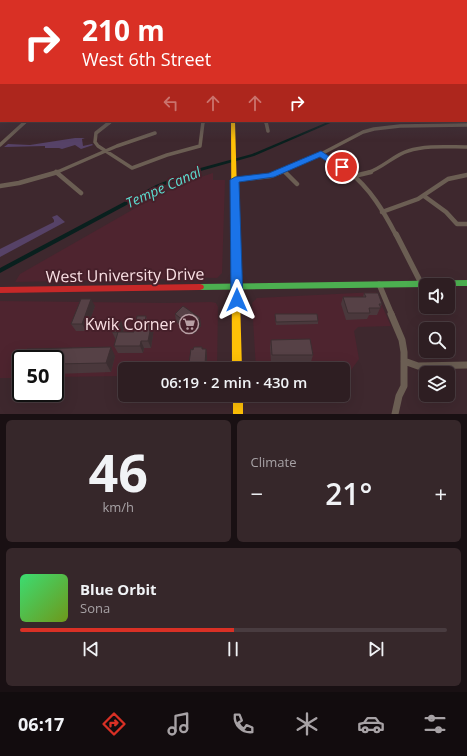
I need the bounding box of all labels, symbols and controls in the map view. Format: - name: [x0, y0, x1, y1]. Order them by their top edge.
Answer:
- text: 210 m: [82, 11, 165, 49]
- icon: right: [16, 16, 68, 68]
- text: West 6th Street: [82, 47, 211, 71]
- icon: left: [160, 92, 182, 114]
- icon: ahead: [202, 92, 224, 114]
- icon: ahead: [244, 92, 266, 114]
- icon: right: [286, 92, 308, 114]
- pin: [325, 150, 359, 184]
- icon: arrive: [331, 156, 353, 178]
- water label: Tempe Canal: [122, 162, 204, 212]
- street label: West University Drive: [45, 263, 205, 287]
- map controls: [419, 278, 455, 402]
- button: sound: [419, 278, 455, 314]
- position arrow: [216, 279, 258, 321]
- place label: Kwik Corner: [85, 313, 175, 335]
- supermarket icon: Kwik Corner: [178, 313, 200, 335]
- button: search: [419, 322, 455, 358]
- speed limit sign: 50: [12, 350, 64, 402]
- button: layers: [419, 366, 455, 402]
- text: 06:19 · 2 min · 430 m: [161, 372, 307, 392]
- text: 46: [89, 436, 148, 507]
- text: Climate: [251, 453, 296, 471]
- text: 21°: [325, 473, 372, 514]
- text: −: [251, 478, 263, 508]
- text: +: [434, 478, 447, 508]
- text: km/h: [102, 498, 134, 516]
- text: Blue Orbit: [80, 579, 157, 599]
- text: Sona: [80, 599, 110, 617]
- icon: previous: [80, 638, 102, 660]
- icon: pause: [222, 638, 244, 660]
- icon: next: [365, 638, 387, 660]
- icon: directions: [100, 710, 128, 738]
- icon: music: [165, 710, 193, 738]
- icon: phone: [229, 710, 257, 738]
- icon: climate: [293, 710, 321, 738]
- icon: car: [357, 710, 385, 738]
- icon: filters: [421, 710, 449, 738]
- text: 06:17: [18, 712, 64, 736]

